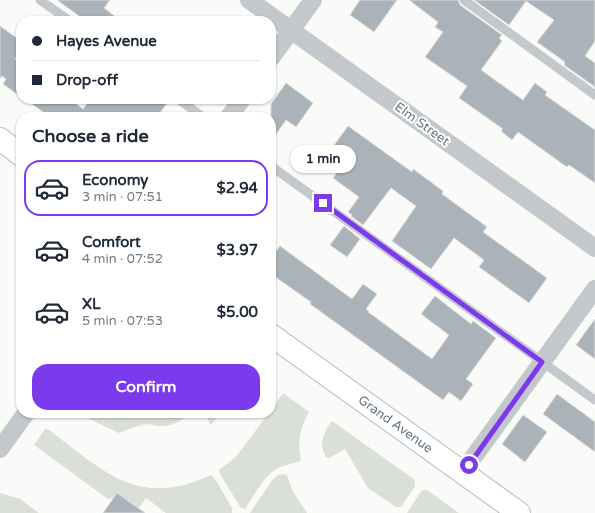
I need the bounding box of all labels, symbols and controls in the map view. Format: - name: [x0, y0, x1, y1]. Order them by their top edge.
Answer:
- text: Hayes Avenue: [56, 32, 157, 50]
- text: Drop-off: [56, 71, 118, 89]
- street label: Elm Street: [391, 99, 453, 149]
- text: Choose a ride: [32, 125, 149, 147]
- callout: 1 min: [290, 145, 356, 173]
- text: 1 min: [306, 151, 340, 167]
- icon: car: [34, 170, 70, 206]
- text: Economy: [82, 171, 148, 189]
- text: $2.94: [217, 179, 258, 197]
- text: 3 min · 07:51: [82, 189, 163, 205]
- route end: [314, 194, 332, 212]
- icon: car: [34, 232, 70, 268]
- text: Comfort: [82, 233, 141, 251]
- text: $3.97: [217, 241, 258, 259]
- text: 4 min · 07:52: [82, 251, 163, 267]
- icon: car: [34, 294, 70, 330]
- text: XL: [82, 295, 101, 313]
- text: $5.00: [217, 303, 258, 321]
- text: 5 min · 07:53: [82, 313, 163, 329]
- button: Confirm: [32, 364, 260, 410]
- street label: Grand Avenue: [355, 392, 436, 456]
- route start: [460, 456, 478, 474]

